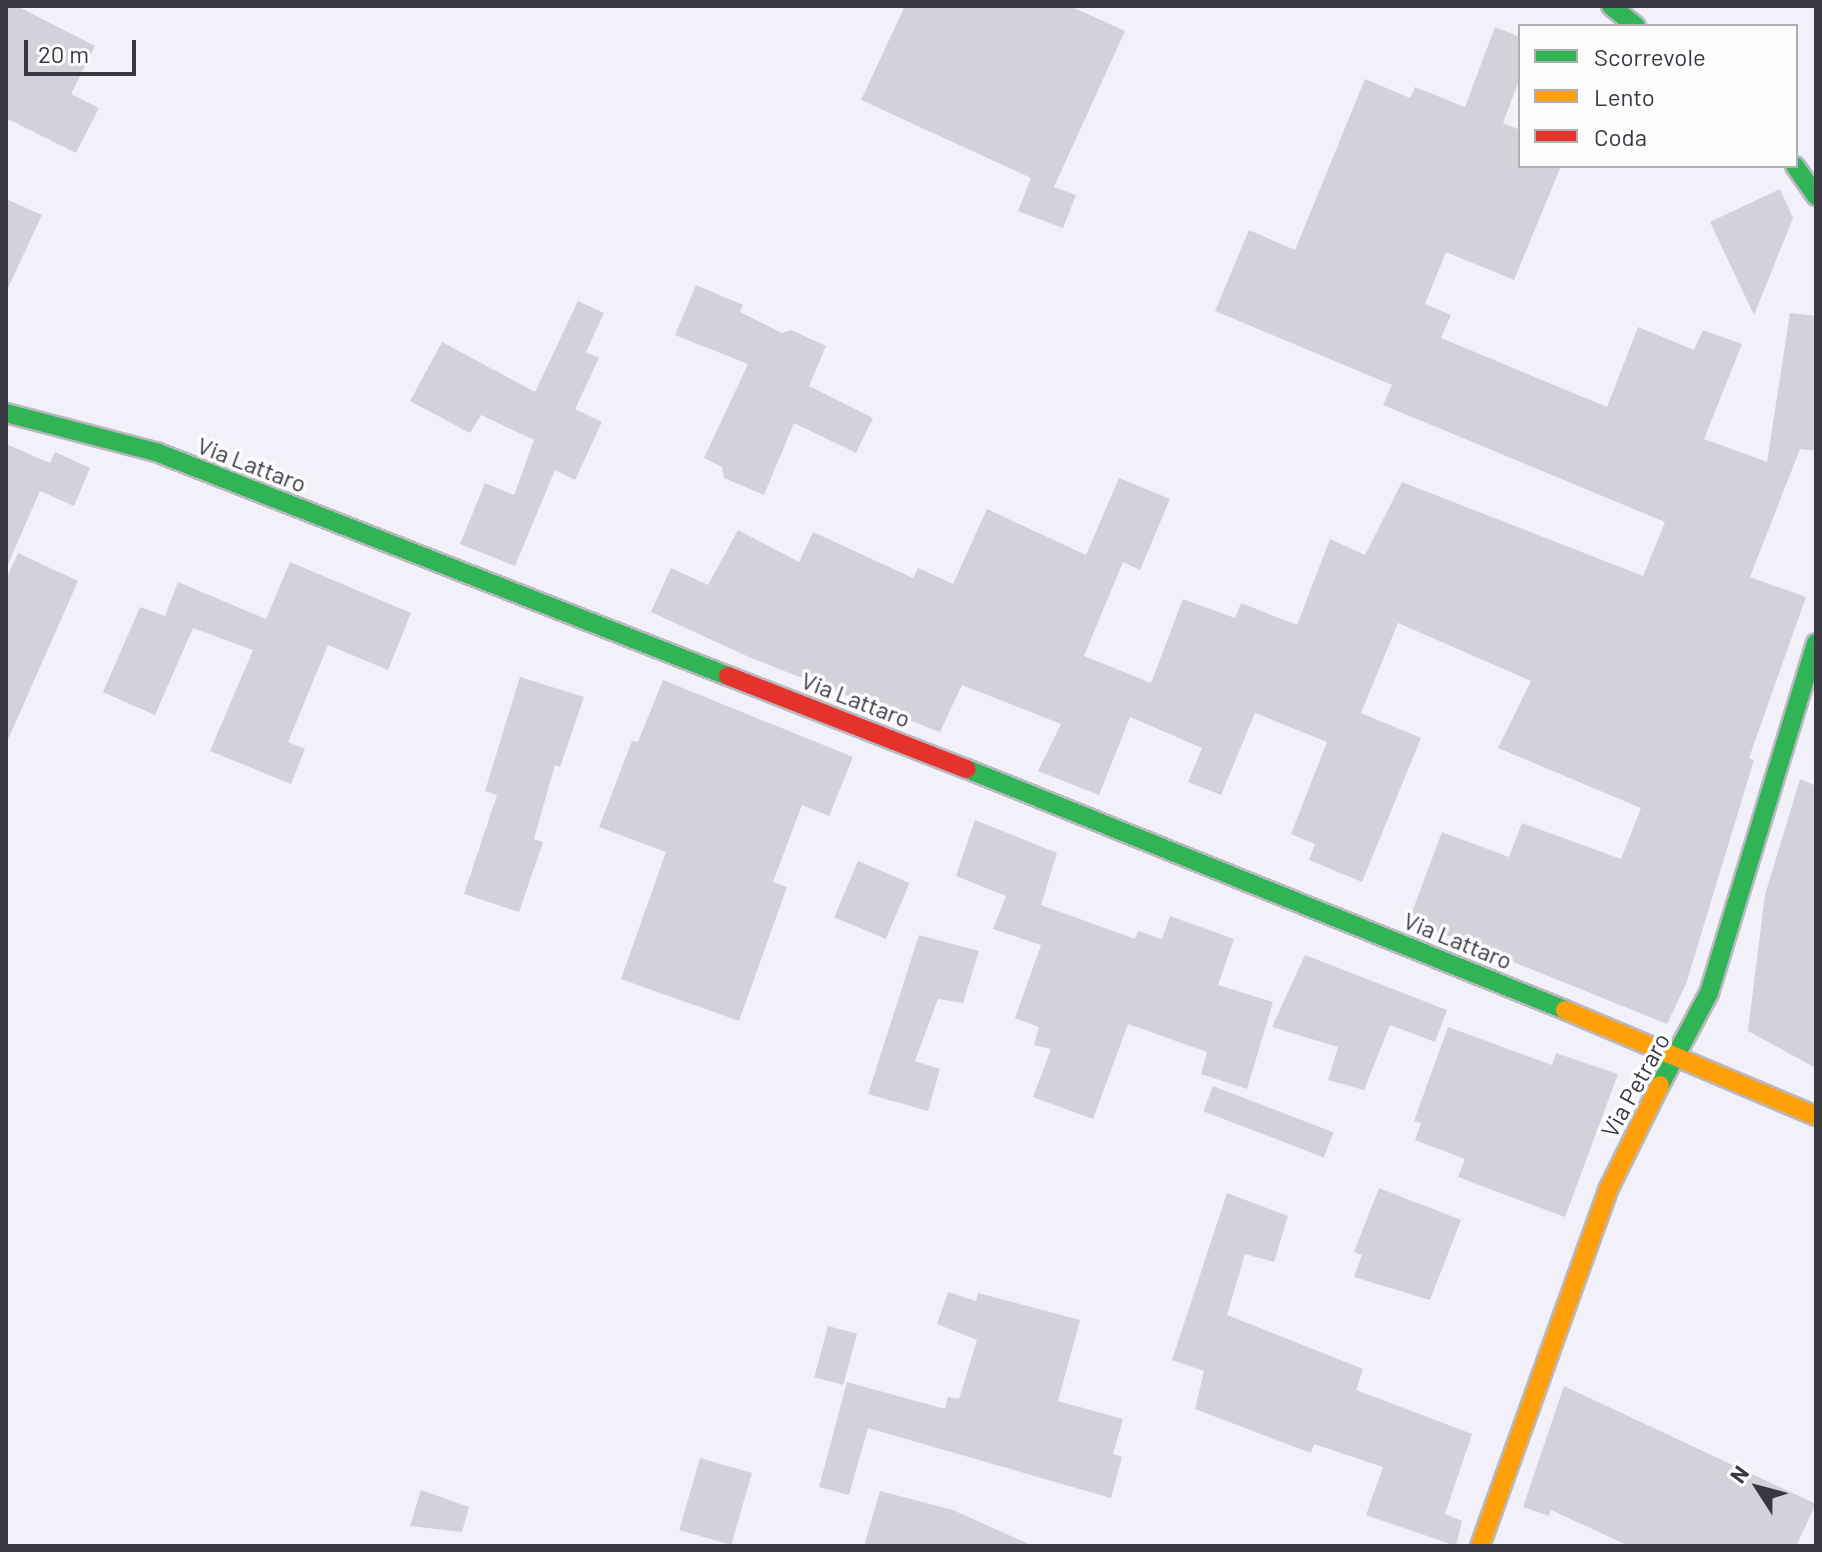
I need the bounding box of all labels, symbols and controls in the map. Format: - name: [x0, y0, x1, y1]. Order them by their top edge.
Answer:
- scale bar: [28, 24, 140, 74]
- legend: [1518, 24, 1798, 168]
- text: 20 m: [38, 39, 89, 68]
- text: Scorrevole: [1594, 42, 1706, 71]
- text: Lento: [1594, 82, 1655, 111]
- text: Coda: [1594, 122, 1647, 151]
- street label: Via Lattaro: [193, 430, 311, 498]
- street label: Via Lattaro: [797, 665, 915, 733]
- street label: Via Lattaro: [1400, 905, 1516, 975]
- street label: Via Petraro: [1595, 1028, 1675, 1142]
- north arrow: [1718, 1448, 1798, 1528]
- text: N: [1724, 1460, 1753, 1487]

